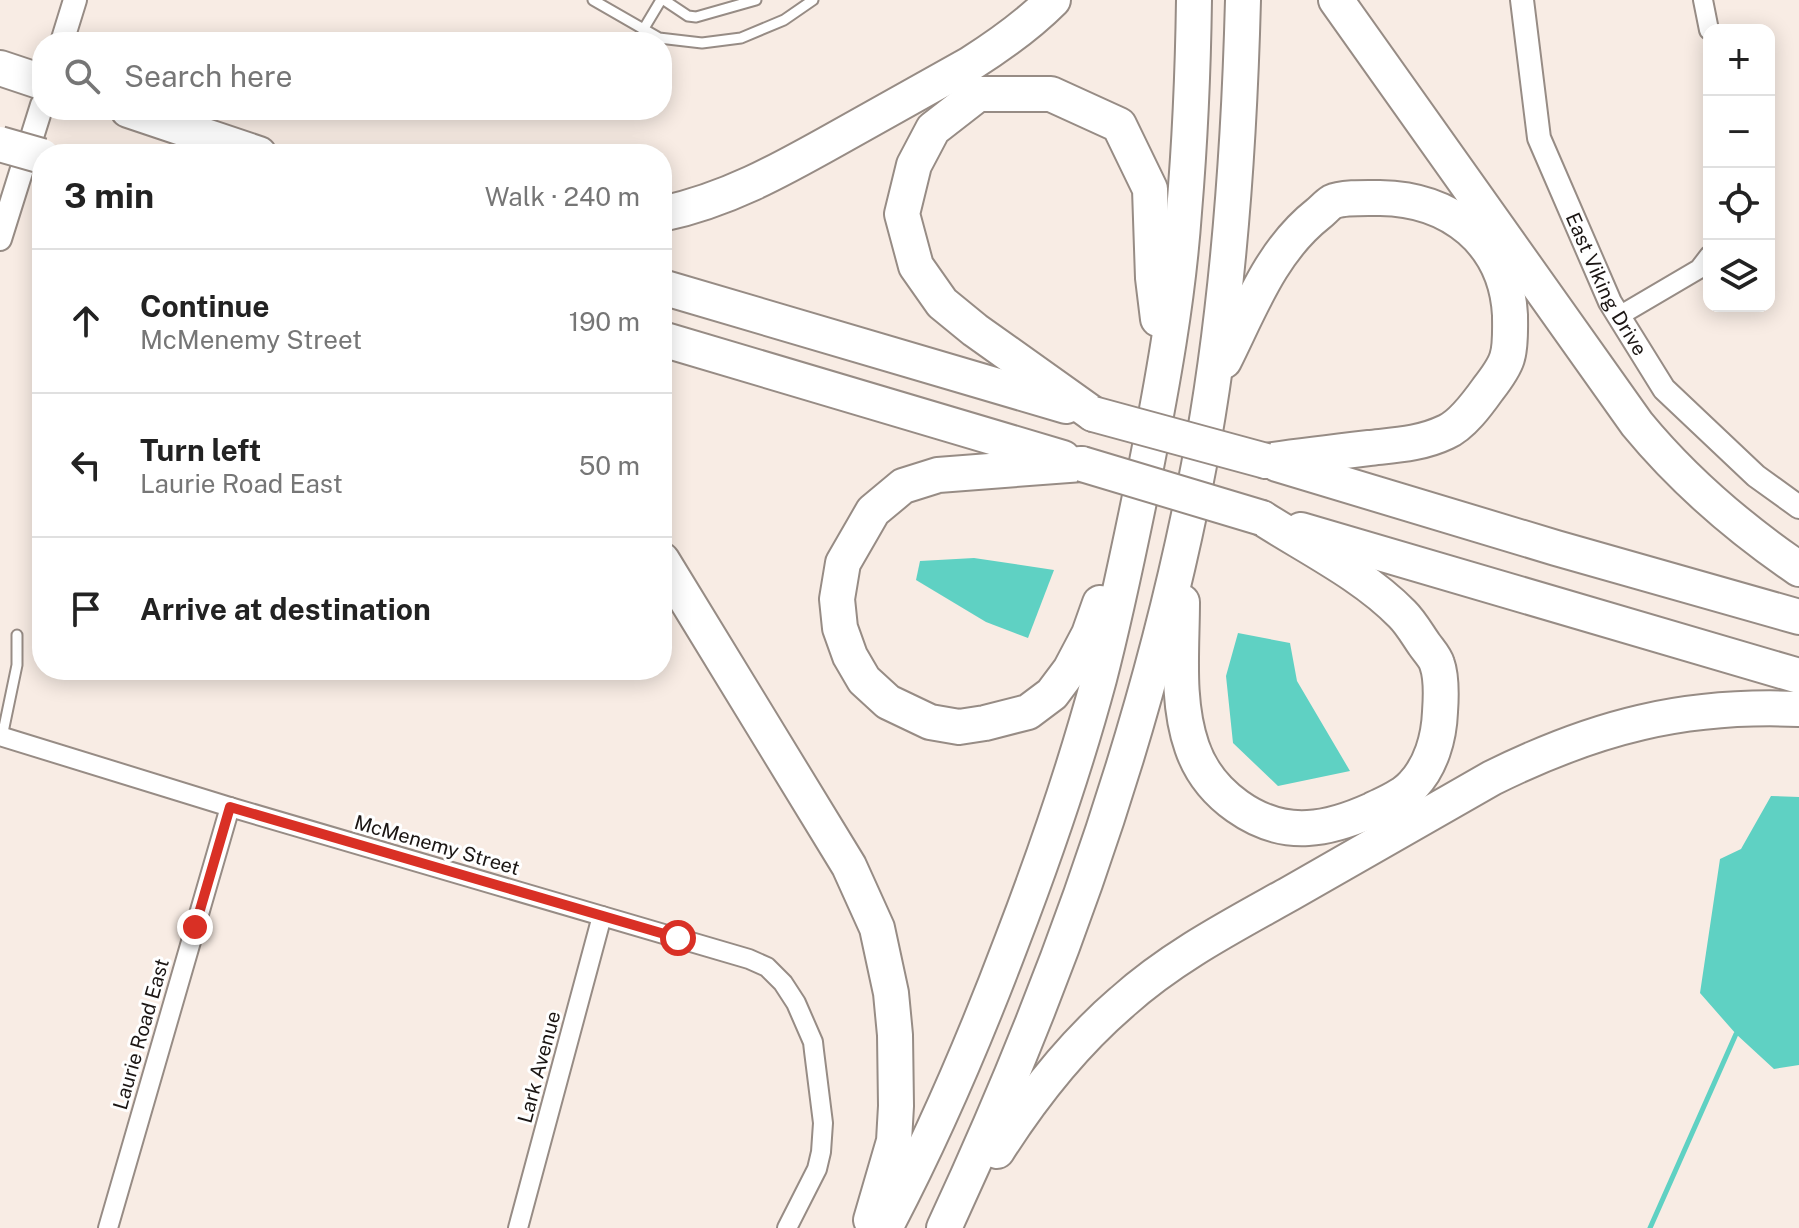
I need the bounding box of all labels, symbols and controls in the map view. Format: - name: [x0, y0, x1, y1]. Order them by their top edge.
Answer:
- map controls: [1703, 24, 1775, 312]
- button: +: [1703, 24, 1775, 96]
- search box: [32, 32, 672, 120]
- icon: search: [60, 54, 104, 98]
- text: Search here: [124, 58, 292, 94]
- button: −: [1703, 96, 1775, 168]
- button: locate: [1703, 168, 1775, 240]
- text: 3 min: [64, 176, 154, 216]
- text: Walk · 240 m: [485, 181, 640, 212]
- street label: East Viking Drive: [1561, 209, 1652, 360]
- button: layers: [1703, 240, 1775, 312]
- text: Continue: [140, 288, 270, 324]
- icon: ahead: [64, 299, 108, 343]
- text: 190 m: [569, 306, 640, 337]
- text: McMenemy Street: [140, 324, 362, 355]
- text: Turn left: [140, 432, 261, 468]
- icon: left: [64, 443, 108, 487]
- text: 50 m: [579, 450, 640, 481]
- text: Laurie Road East: [140, 468, 343, 499]
- icon: arrive: [64, 587, 108, 631]
- text: Arrive at destination: [140, 591, 431, 627]
- street label: McMenemy Street: [352, 810, 522, 880]
- route end: [177, 909, 213, 945]
- route start: [660, 920, 696, 956]
- street label: Laurie Road East: [108, 956, 174, 1112]
- street label: Lark Avenue: [513, 1008, 565, 1126]

